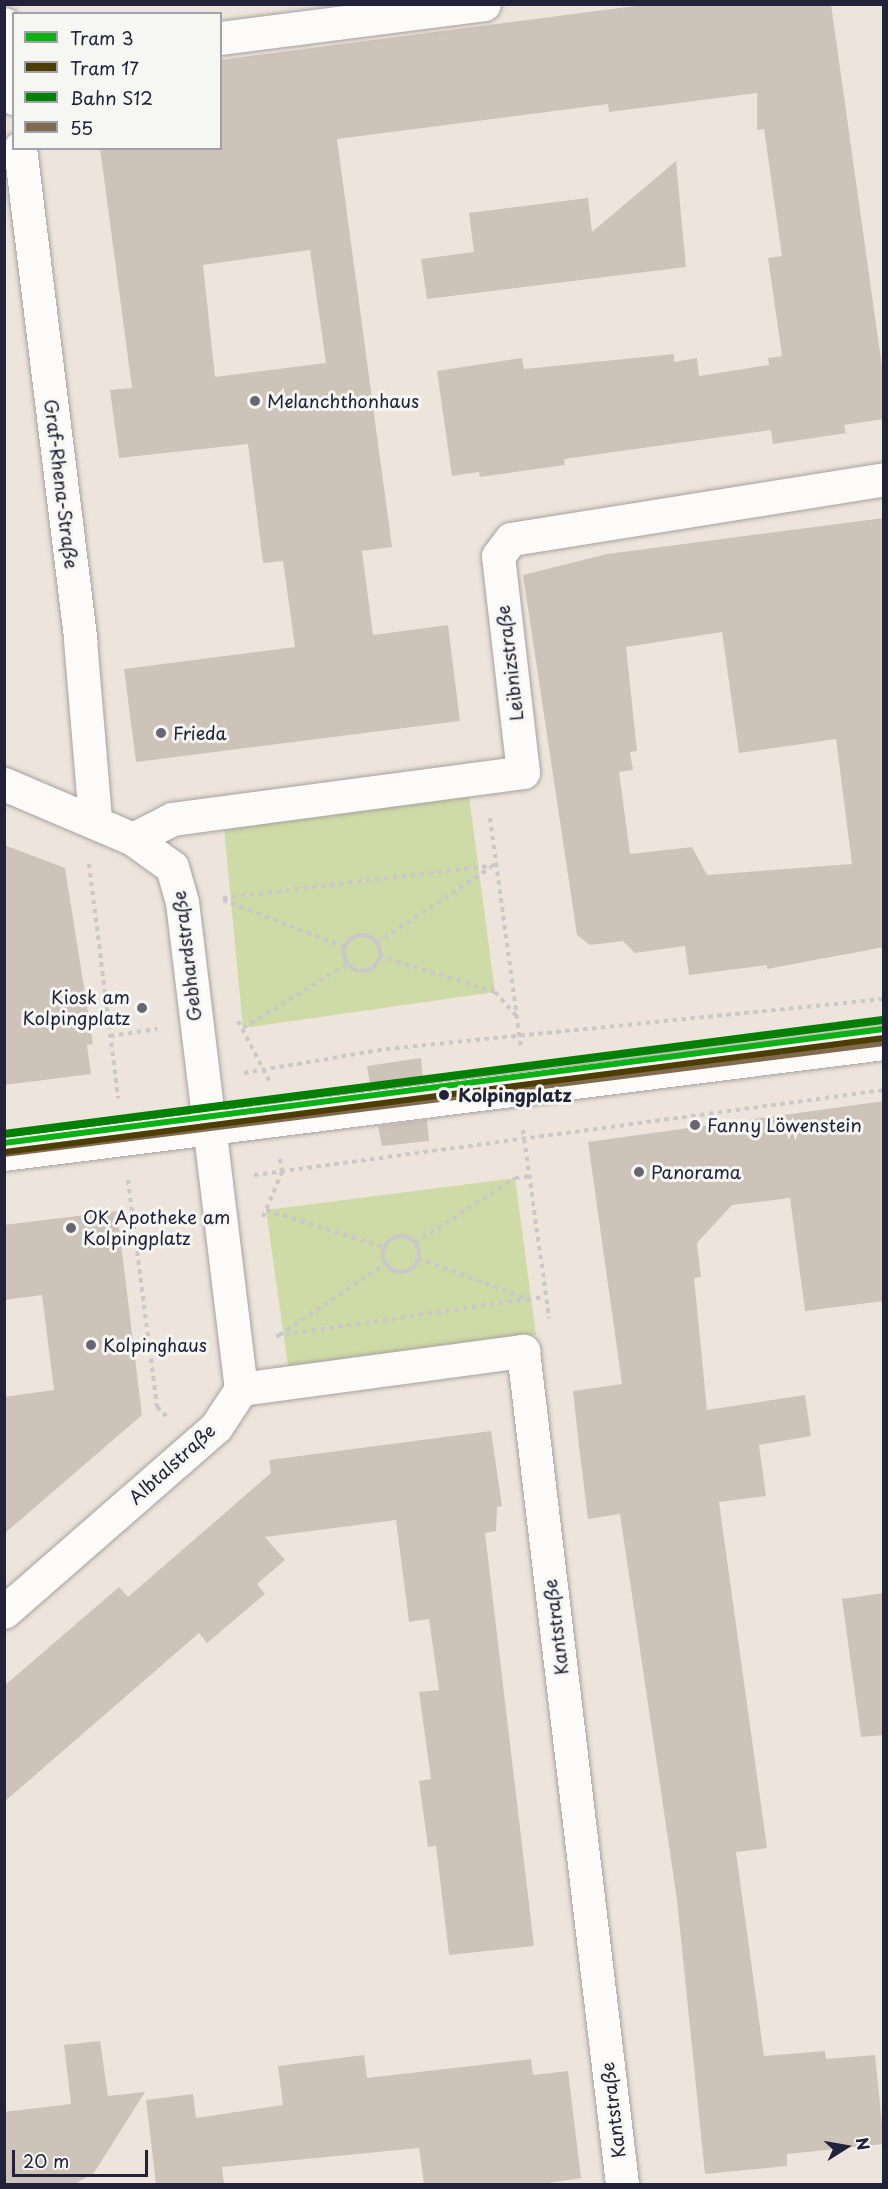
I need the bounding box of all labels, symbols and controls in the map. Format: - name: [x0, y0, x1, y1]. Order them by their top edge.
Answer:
- legend: [12, 12, 222, 150]
- text: Tram 3: [70, 24, 134, 51]
- text: Tram 17: [70, 54, 139, 81]
- text: Bahn S12: [70, 84, 153, 111]
- text: 55: [70, 114, 93, 141]
- place label: Melanchthonhaus: [267, 390, 419, 412]
- marker: Melanchthonhaus: [248, 394, 262, 408]
- street label: Graf-Rhena-Straße: [40, 398, 82, 570]
- street label: Leibnizstraße: [492, 604, 528, 722]
- place label: Frieda: [173, 722, 226, 744]
- marker: Frieda: [154, 726, 168, 740]
- street label: Gebhardstraße: [168, 890, 206, 1022]
- place label: Kiosk am Kolpingplatz: [22, 987, 130, 1030]
- marker: Kiosk am Kolpingplatz: [135, 1001, 149, 1015]
- place label: Kolpingplatz: [458, 1084, 572, 1106]
- marker: Kolpingplatz: [435, 1086, 453, 1104]
- place label: Fanny Löwenstein: [707, 1114, 860, 1136]
- marker: Fanny Löwenstein: [688, 1118, 702, 1132]
- place label: Panorama: [651, 1161, 741, 1183]
- marker: Panorama: [632, 1165, 646, 1179]
- place label: OK Apotheke am Kolpingplatz: [83, 1207, 232, 1250]
- marker: OK Apotheke am Kolpingplatz: [64, 1221, 78, 1235]
- place label: Kolpinghaus: [103, 1334, 207, 1356]
- marker: Kolpinghaus: [84, 1338, 98, 1352]
- street label: Albtalstraße: [124, 1420, 220, 1508]
- street label: Kantstraße: [539, 1578, 573, 1676]
- street label: Kantstraße: [596, 2061, 630, 2159]
- north arrow: [816, 2117, 876, 2177]
- text: N: [851, 2135, 877, 2152]
- scale bar: [15, 2138, 152, 2176]
- text: 20 m: [23, 2147, 69, 2174]

